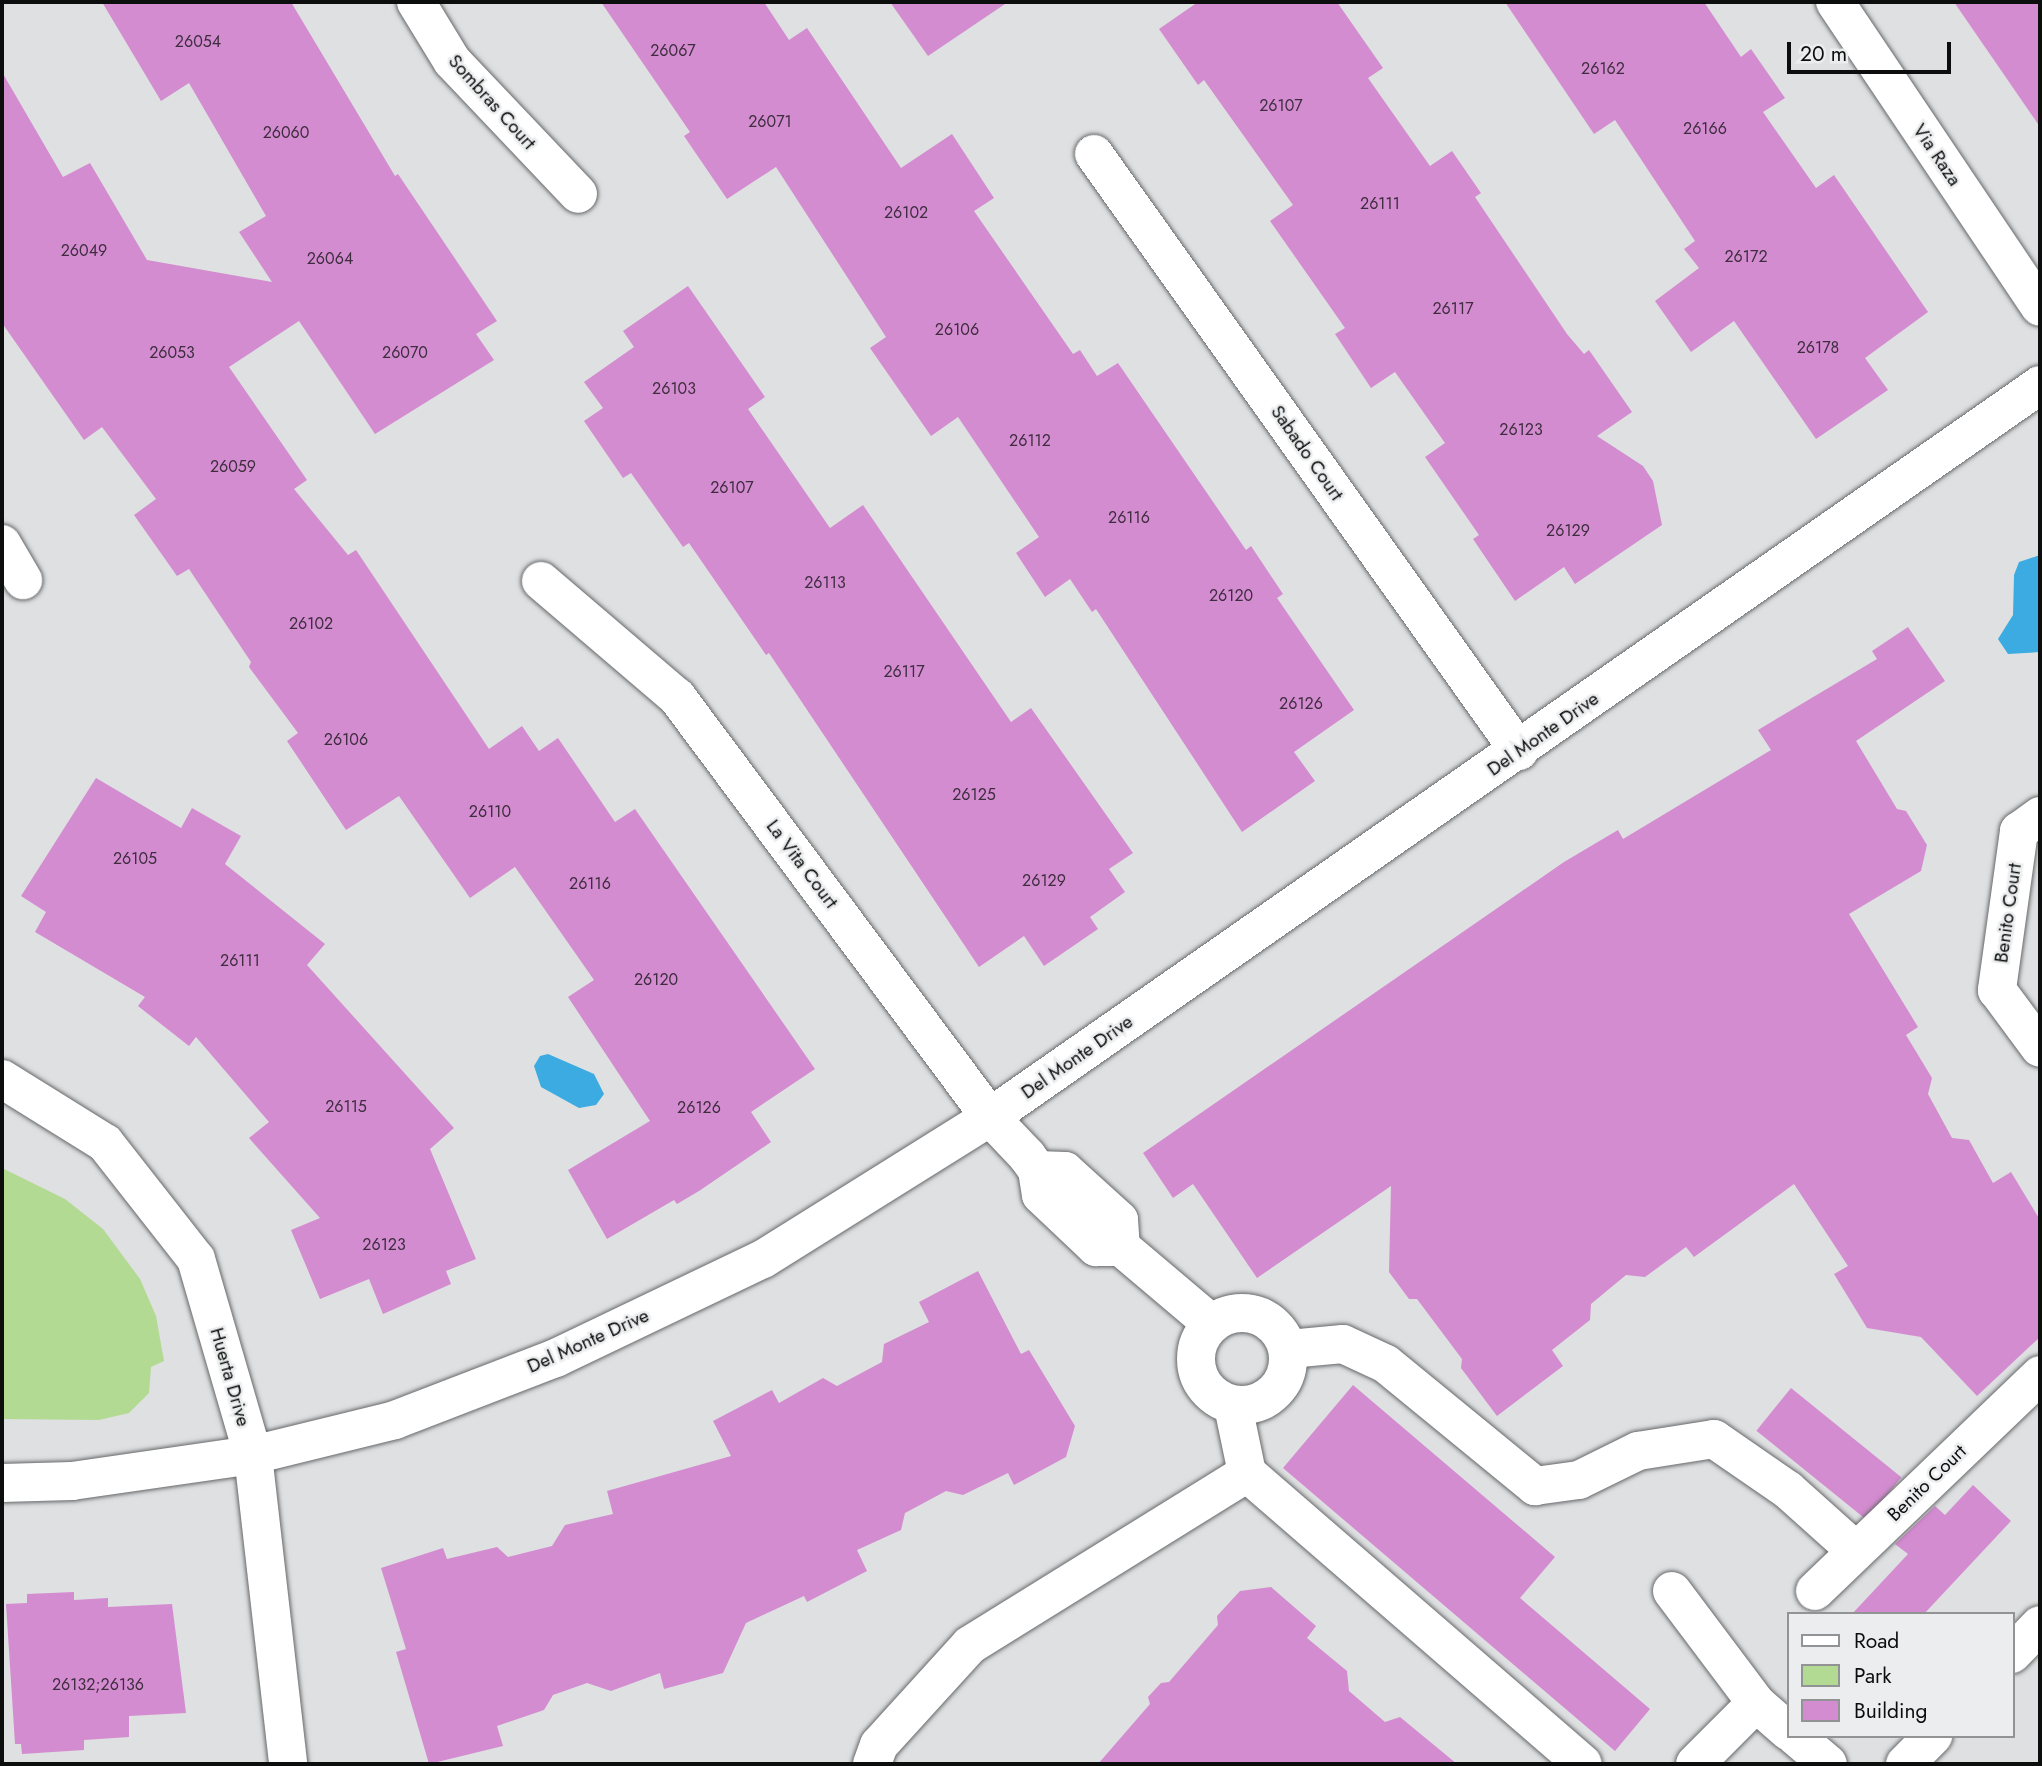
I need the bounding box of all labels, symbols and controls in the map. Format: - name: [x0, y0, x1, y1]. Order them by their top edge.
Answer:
- scale bar: [1790, 28, 1954, 72]
- house number: 26054: [175, 32, 221, 52]
- text: 20 m: [1800, 39, 1847, 69]
- house number: 26067: [650, 41, 696, 61]
- street label: Sombras Court: [443, 50, 541, 154]
- house number: 26162: [1581, 59, 1625, 79]
- house number: 26107: [1259, 96, 1303, 116]
- house number: 26071: [748, 112, 792, 132]
- house number: 26166: [1683, 119, 1727, 139]
- street label: Via Raza: [1908, 120, 1966, 190]
- house number: 26060: [263, 123, 309, 143]
- house number: 26111: [1360, 194, 1400, 214]
- house number: 26102: [884, 203, 928, 223]
- house number: 26049: [61, 241, 107, 261]
- house number: 26172: [1724, 247, 1768, 267]
- house number: 26064: [307, 249, 353, 269]
- house number: 26117: [1432, 299, 1474, 319]
- house number: 26106: [935, 320, 979, 340]
- house number: 26178: [1797, 338, 1839, 358]
- house number: 26053: [149, 343, 195, 363]
- house number: 26070: [382, 343, 428, 363]
- house number: 26103: [652, 379, 696, 399]
- street label: Sabado Court: [1266, 401, 1348, 505]
- house number: 26123: [1499, 420, 1543, 440]
- house number: 26112: [1009, 431, 1051, 451]
- house number: 26059: [210, 457, 256, 477]
- house number: 26107: [710, 478, 754, 498]
- house number: 26116: [1108, 508, 1150, 528]
- house number: 26129: [1546, 521, 1590, 541]
- house number: 26113: [804, 573, 846, 593]
- house number: 26120: [1209, 586, 1253, 606]
- house number: 26102: [289, 614, 333, 634]
- house number: 26117: [883, 662, 925, 682]
- street label: Del Monte Drive: [1483, 687, 1603, 781]
- house number: 26126: [1279, 694, 1323, 714]
- house number: 26106: [324, 730, 368, 750]
- house number: 26125: [952, 785, 996, 805]
- house number: 26110: [469, 802, 511, 822]
- street label: La Vita Court: [761, 815, 843, 913]
- house number: 26105: [113, 849, 157, 869]
- street label: Benito Court: [1990, 862, 2026, 964]
- house number: 26129: [1022, 871, 1066, 891]
- house number: 26116: [569, 874, 611, 894]
- house number: 26111: [220, 951, 260, 971]
- house number: 26120: [634, 970, 678, 990]
- street label: Del Monte Drive: [1017, 1010, 1137, 1104]
- house number: 26115: [325, 1097, 367, 1117]
- house number: 26126: [677, 1098, 721, 1118]
- house number: 26123: [362, 1235, 406, 1255]
- street label: Del Monte Drive: [524, 1304, 652, 1378]
- street label: Huerta Drive: [205, 1325, 255, 1429]
- street label: Benito Court: [1883, 1440, 1971, 1526]
- legend: [1786, 1612, 2014, 1738]
- text: Road: [1854, 1626, 1899, 1656]
- text: Park: [1854, 1661, 1891, 1691]
- house number: 26132;26136: [52, 1675, 144, 1695]
- text: Building: [1854, 1696, 1927, 1726]

